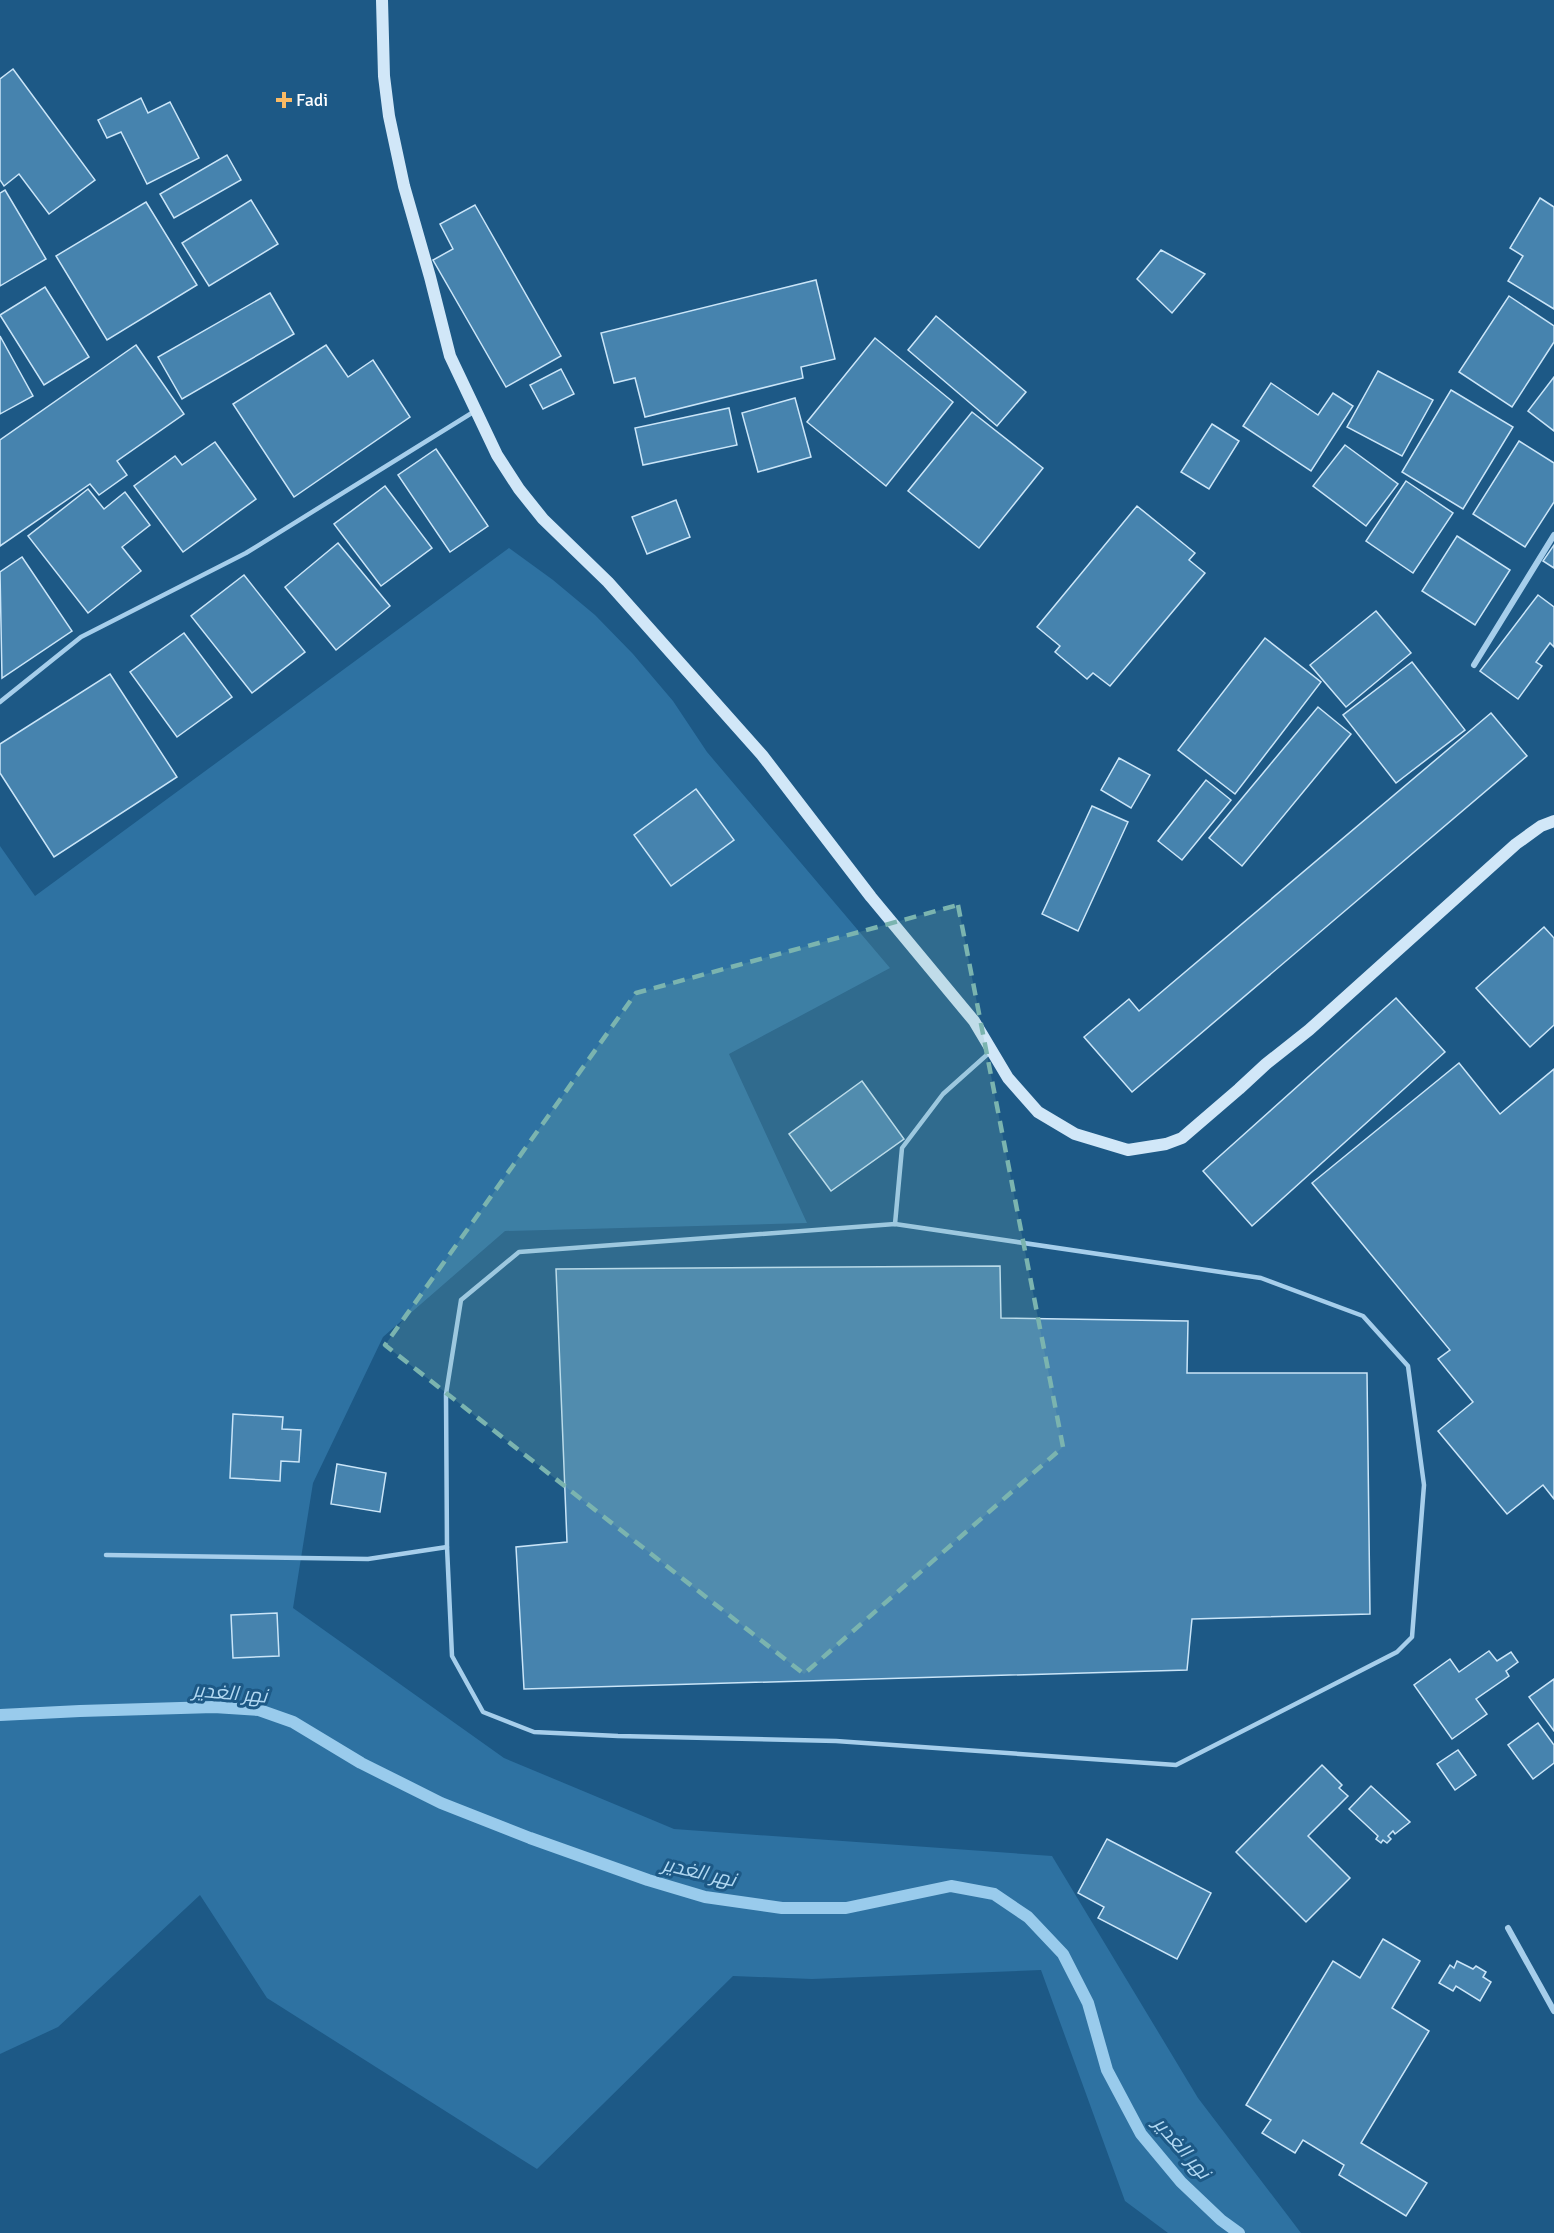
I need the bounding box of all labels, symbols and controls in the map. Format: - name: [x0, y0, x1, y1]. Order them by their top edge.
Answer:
- place label: Fadi: [296, 89, 328, 111]
- marker: Fadi: [277, 93, 291, 107]
- water label: نهر الغدير: [189, 1677, 271, 1709]
- water label: نهر الغدير: [657, 1851, 741, 1893]
- water label: نهر الغدير: [1146, 2109, 1218, 2186]

